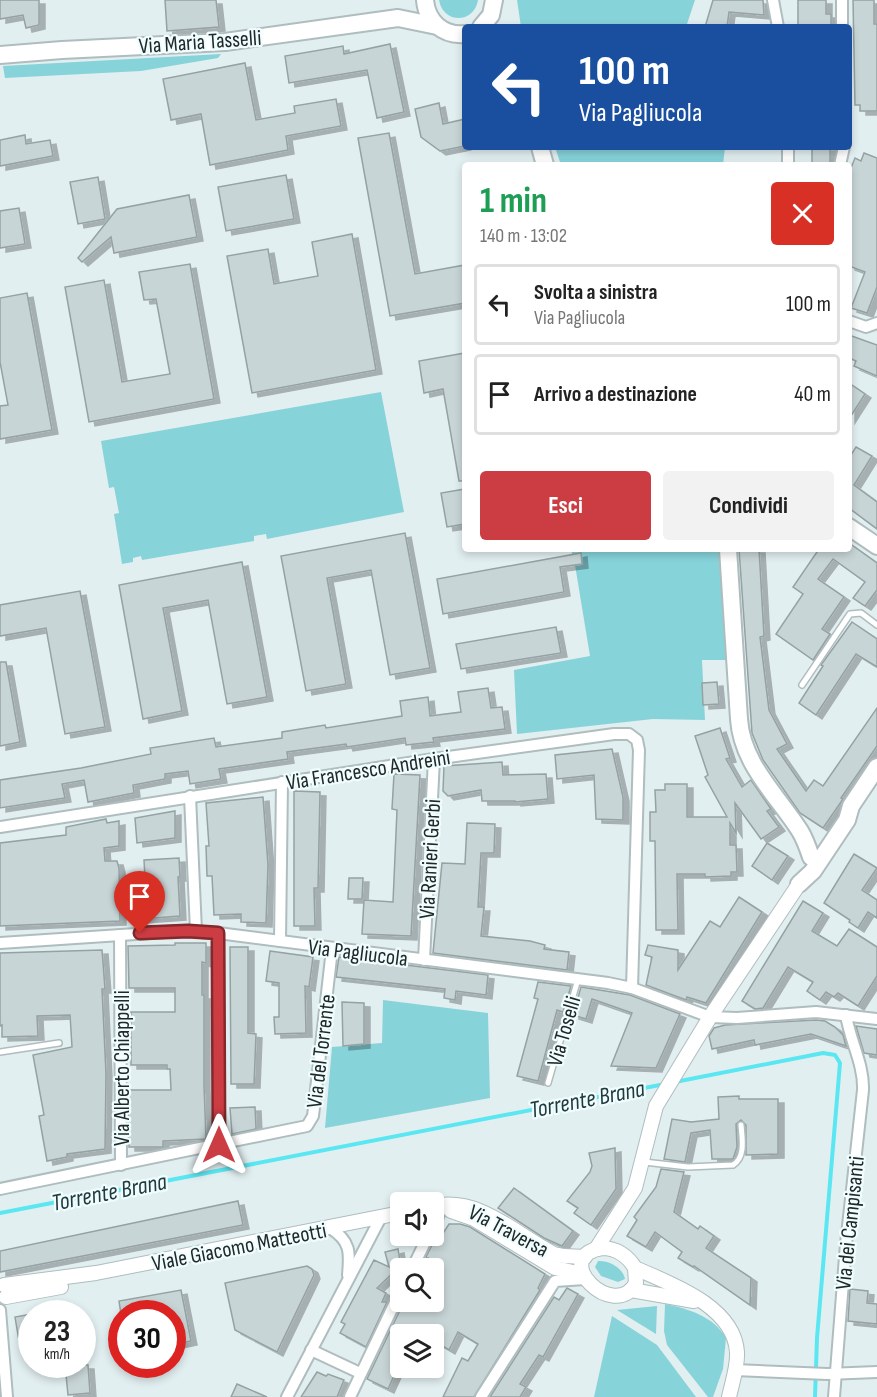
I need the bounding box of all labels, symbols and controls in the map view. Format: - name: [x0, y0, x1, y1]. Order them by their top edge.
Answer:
- street label: Via Maria Tasselli: [138, 25, 262, 60]
- text: 100 m: [579, 46, 670, 97]
- icon: left: [480, 48, 558, 126]
- text: Via Pagliucola: [579, 97, 702, 129]
- text: 1 min: [480, 180, 547, 223]
- button: close: [771, 182, 834, 245]
- text: 140 m · 13:02: [480, 224, 567, 248]
- text: Svolta a sinistra: [534, 279, 657, 306]
- icon: left: [483, 288, 516, 321]
- text: 100 m: [786, 291, 831, 318]
- text: Via Pagliucola: [534, 306, 625, 330]
- icon: arrive: [483, 378, 516, 411]
- text: Arrivo a destinazione: [534, 381, 697, 408]
- text: 40 m: [794, 381, 831, 408]
- button: Esci: [480, 471, 651, 540]
- button: Condividi: [663, 471, 834, 540]
- street label: Via Francesco Andreini: [284, 744, 452, 797]
- street label: Via Ranieri Gerbi: [414, 798, 447, 920]
- pin: [114, 871, 165, 933]
- icon: arrive: [123, 880, 156, 913]
- street label: Via Pagliucola: [306, 934, 409, 973]
- street label: Via Alberto Chiappelli: [109, 990, 136, 1146]
- street label: Via del Torrente: [301, 993, 342, 1110]
- street label: Via Toselli: [542, 993, 587, 1070]
- water label: Torrente Brana: [527, 1074, 647, 1125]
- position arrow: [187, 1113, 251, 1177]
- street label: Via dei Campisanti: [830, 1155, 871, 1291]
- water label: Torrente Brana: [49, 1167, 169, 1218]
- map controls: [390, 1192, 444, 1378]
- button: sound: [390, 1192, 444, 1246]
- street label: Via Traversa: [464, 1199, 553, 1264]
- street label: Viale Giacomo Matteotti: [150, 1217, 329, 1278]
- button: search: [390, 1258, 444, 1312]
- speed limit sign: 30: [108, 1300, 186, 1378]
- text: 23: [44, 1314, 70, 1350]
- button: layers: [390, 1324, 444, 1378]
- text: km/h: [44, 1345, 70, 1364]

